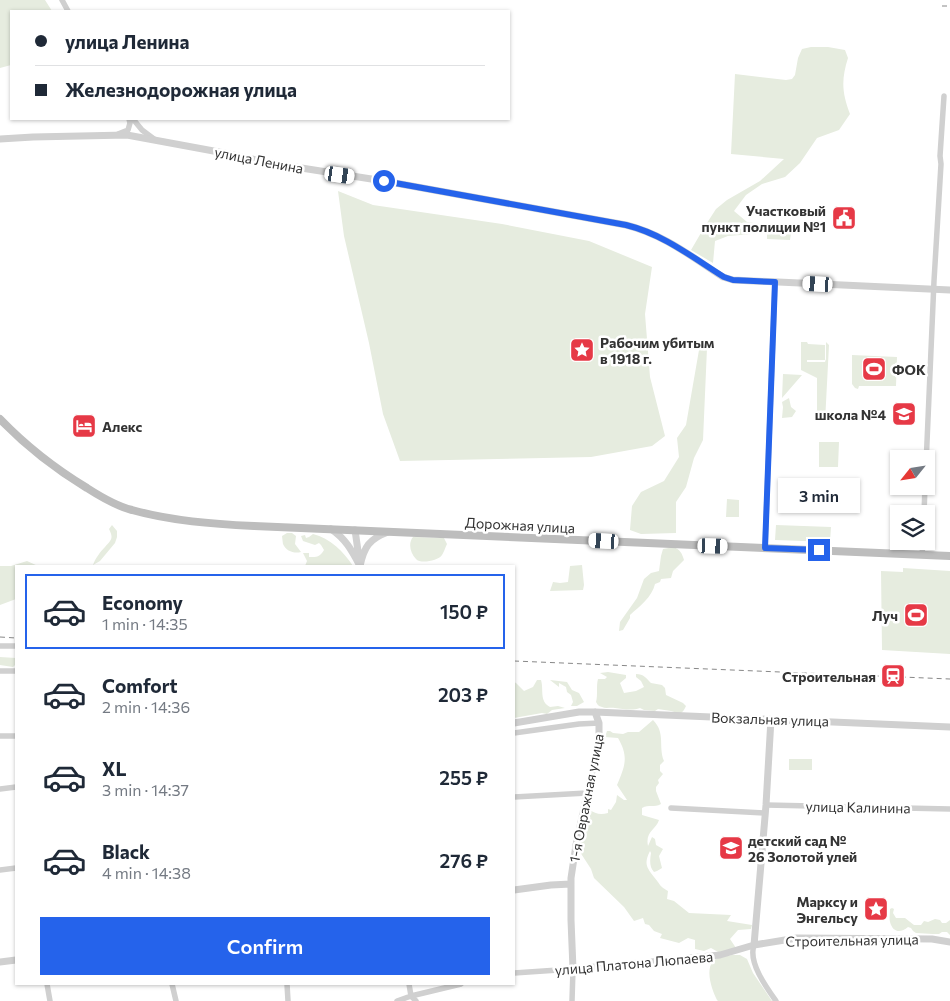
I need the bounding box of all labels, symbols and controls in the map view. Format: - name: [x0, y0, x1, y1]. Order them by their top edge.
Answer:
- text: улица Ленина: [65, 30, 189, 53]
- text: Железнодорожная улица: [65, 78, 297, 101]
- street label: улица Ленина: [213, 143, 305, 177]
- car: [324, 165, 355, 185]
- route start: [373, 170, 395, 192]
- place label: Участковый пункт полиции №1: [701, 202, 826, 235]
- public building icon: Участковый пункт полиции №1: [831, 205, 857, 231]
- car: [802, 276, 833, 292]
- place label: Рабочим убитым в 1918 г.: [600, 334, 715, 367]
- place icon: Рабочим убитым в 1918 г.: [569, 337, 595, 363]
- sports icon: ФОК: [861, 356, 887, 382]
- place label: ФОК: [892, 361, 926, 378]
- school or university icon: школа №4: [891, 401, 917, 427]
- place label: школа №4: [815, 406, 886, 423]
- hotel icon: Алекс: [71, 413, 97, 439]
- place label: Алекс: [102, 418, 142, 435]
- north arrow: [890, 450, 935, 495]
- map controls: [890, 450, 935, 550]
- callout: 3 min: [778, 478, 860, 512]
- text: 3 min: [799, 486, 839, 505]
- button: layers: [890, 505, 935, 550]
- street label: Дорожная улица: [465, 514, 575, 536]
- car: [588, 533, 619, 549]
- car: [697, 538, 728, 554]
- route end: [808, 539, 830, 561]
- icon: car: [42, 589, 87, 634]
- text: Economy: [102, 591, 183, 614]
- text: 150 ₽: [440, 600, 488, 623]
- sports icon: Луч: [903, 602, 929, 628]
- place label: Луч: [872, 607, 898, 624]
- text: 1 min · 14:35: [102, 614, 188, 633]
- station icon: Строительная: [880, 663, 906, 689]
- place label: Строительная: [782, 668, 876, 685]
- icon: car: [42, 672, 87, 717]
- text: Comfort: [102, 674, 178, 697]
- text: 203 ₽: [438, 683, 488, 706]
- text: 2 min · 14:36: [102, 697, 190, 716]
- street label: Вокзальная улица: [711, 708, 829, 730]
- street label: 1-я Овражная улица: [565, 732, 607, 864]
- icon: car: [42, 755, 87, 800]
- text: XL: [102, 757, 127, 780]
- text: 255 ₽: [439, 766, 488, 789]
- text: 3 min · 14:37: [102, 780, 189, 799]
- street label: улица Калинина: [805, 798, 911, 816]
- place label: детский сад № 26 Золотой улей: [748, 832, 857, 865]
- school or university icon: детский сад № 26 Золотой улей: [718, 835, 744, 861]
- icon: car: [42, 838, 87, 883]
- text: Black: [102, 840, 150, 863]
- text: 276 ₽: [440, 849, 488, 872]
- text: 4 min · 14:38: [102, 863, 191, 882]
- place label: Марксу и Энгельсу: [796, 893, 858, 926]
- place icon: Марксу и Энгельсу: [863, 896, 889, 922]
- button: Confirm: [40, 917, 490, 975]
- street label: Строительная улица: [785, 930, 919, 950]
- street label: улица Платона Люпаева: [554, 948, 714, 978]

